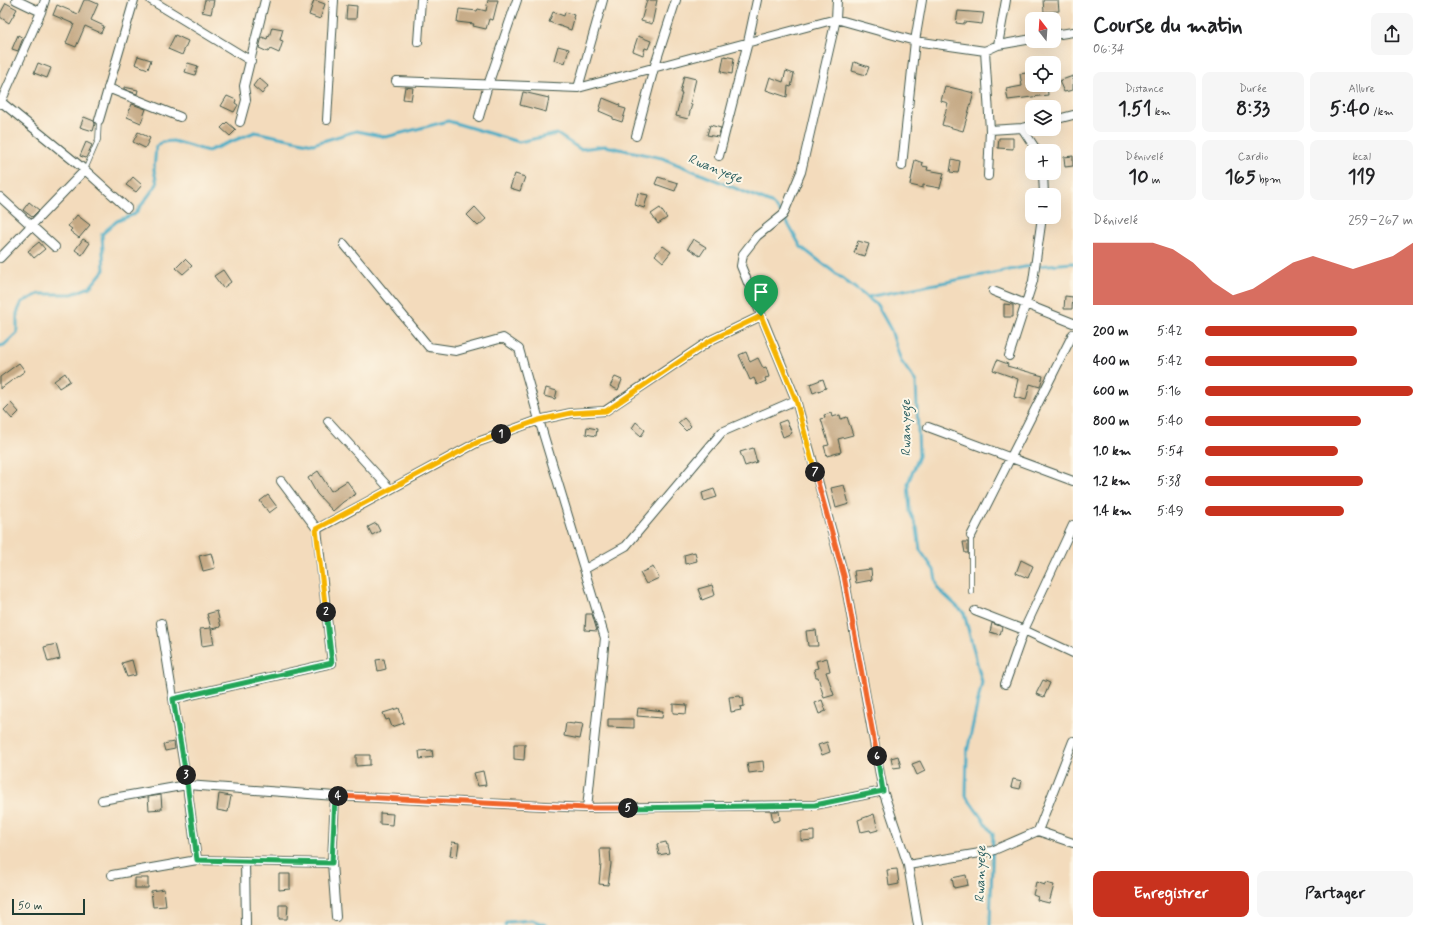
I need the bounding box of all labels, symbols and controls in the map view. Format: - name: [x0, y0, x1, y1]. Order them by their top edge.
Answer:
- north arrow: [1025, 12, 1061, 48]
- map controls: [1025, 12, 1061, 224]
- text: Course du matin: [1093, 12, 1243, 40]
- button: share: [1371, 13, 1413, 55]
- text: 06:34: [1093, 41, 1125, 58]
- button: locate: [1025, 56, 1061, 92]
- text: Distance: [1125, 82, 1164, 96]
- text: Durée: [1239, 82, 1267, 96]
- text: Allure: [1348, 82, 1375, 96]
- text: 1.51: [1118, 96, 1152, 123]
- text: 8:33: [1236, 96, 1270, 123]
- text: 5:40: [1330, 96, 1370, 123]
- button: layers: [1025, 100, 1061, 136]
- text: km: [1152, 105, 1171, 119]
- text: /km: [1370, 105, 1394, 119]
- button: +: [1025, 144, 1061, 180]
- water label: Rwanyege: [685, 150, 745, 190]
- text: Dénivelé: [1125, 150, 1163, 164]
- text: Cardio: [1238, 150, 1268, 164]
- text: kcal: [1352, 150, 1371, 164]
- text: 10: [1128, 164, 1149, 191]
- text: 165: [1225, 164, 1256, 191]
- text: 119: [1348, 164, 1376, 191]
- text: m: [1149, 173, 1160, 187]
- text: bpm: [1256, 173, 1281, 187]
- button: −: [1025, 188, 1061, 224]
- text: Dénivelé: [1093, 212, 1138, 229]
- text: 259–267 m: [1348, 212, 1413, 229]
- pin: [744, 275, 778, 316]
- icon: arrive: [750, 281, 772, 303]
- text: 200 m: [1093, 323, 1128, 340]
- text: 5:42: [1157, 323, 1183, 340]
- text: 400 m: [1093, 353, 1130, 370]
- text: 5:42: [1157, 353, 1183, 370]
- text: 600 m: [1093, 383, 1129, 400]
- text: 5:16: [1157, 383, 1181, 400]
- water label: Rwanyege: [898, 399, 917, 457]
- text: 800 m: [1093, 413, 1129, 430]
- text: 5:40: [1157, 413, 1183, 430]
- pin: 1: [491, 424, 511, 444]
- text: 1: [499, 427, 503, 441]
- text: 1.0 km: [1093, 443, 1131, 460]
- text: 5:54: [1157, 443, 1184, 460]
- pin: 7: [805, 462, 825, 482]
- text: 7: [812, 465, 818, 479]
- text: 1.2 km: [1093, 473, 1130, 490]
- text: 5:38: [1157, 473, 1181, 490]
- text: 1.4 km: [1093, 503, 1132, 520]
- text: 5:49: [1157, 503, 1184, 520]
- pin: 2: [316, 602, 336, 622]
- text: 2: [323, 605, 329, 619]
- pin: 6: [867, 746, 887, 766]
- text: 6: [874, 749, 880, 763]
- pin: 3: [176, 765, 196, 785]
- text: 3: [184, 768, 188, 782]
- pin: 4: [328, 786, 348, 806]
- text: 4: [335, 789, 341, 803]
- pin: 5: [618, 798, 638, 818]
- text: 5: [625, 801, 631, 815]
- water label: Rwanyege: [972, 844, 993, 903]
- button: Enregistrer: [1093, 871, 1249, 917]
- button: Partager: [1257, 871, 1413, 917]
- scale bar: [12, 897, 85, 916]
- text: 50 m: [18, 899, 43, 913]

